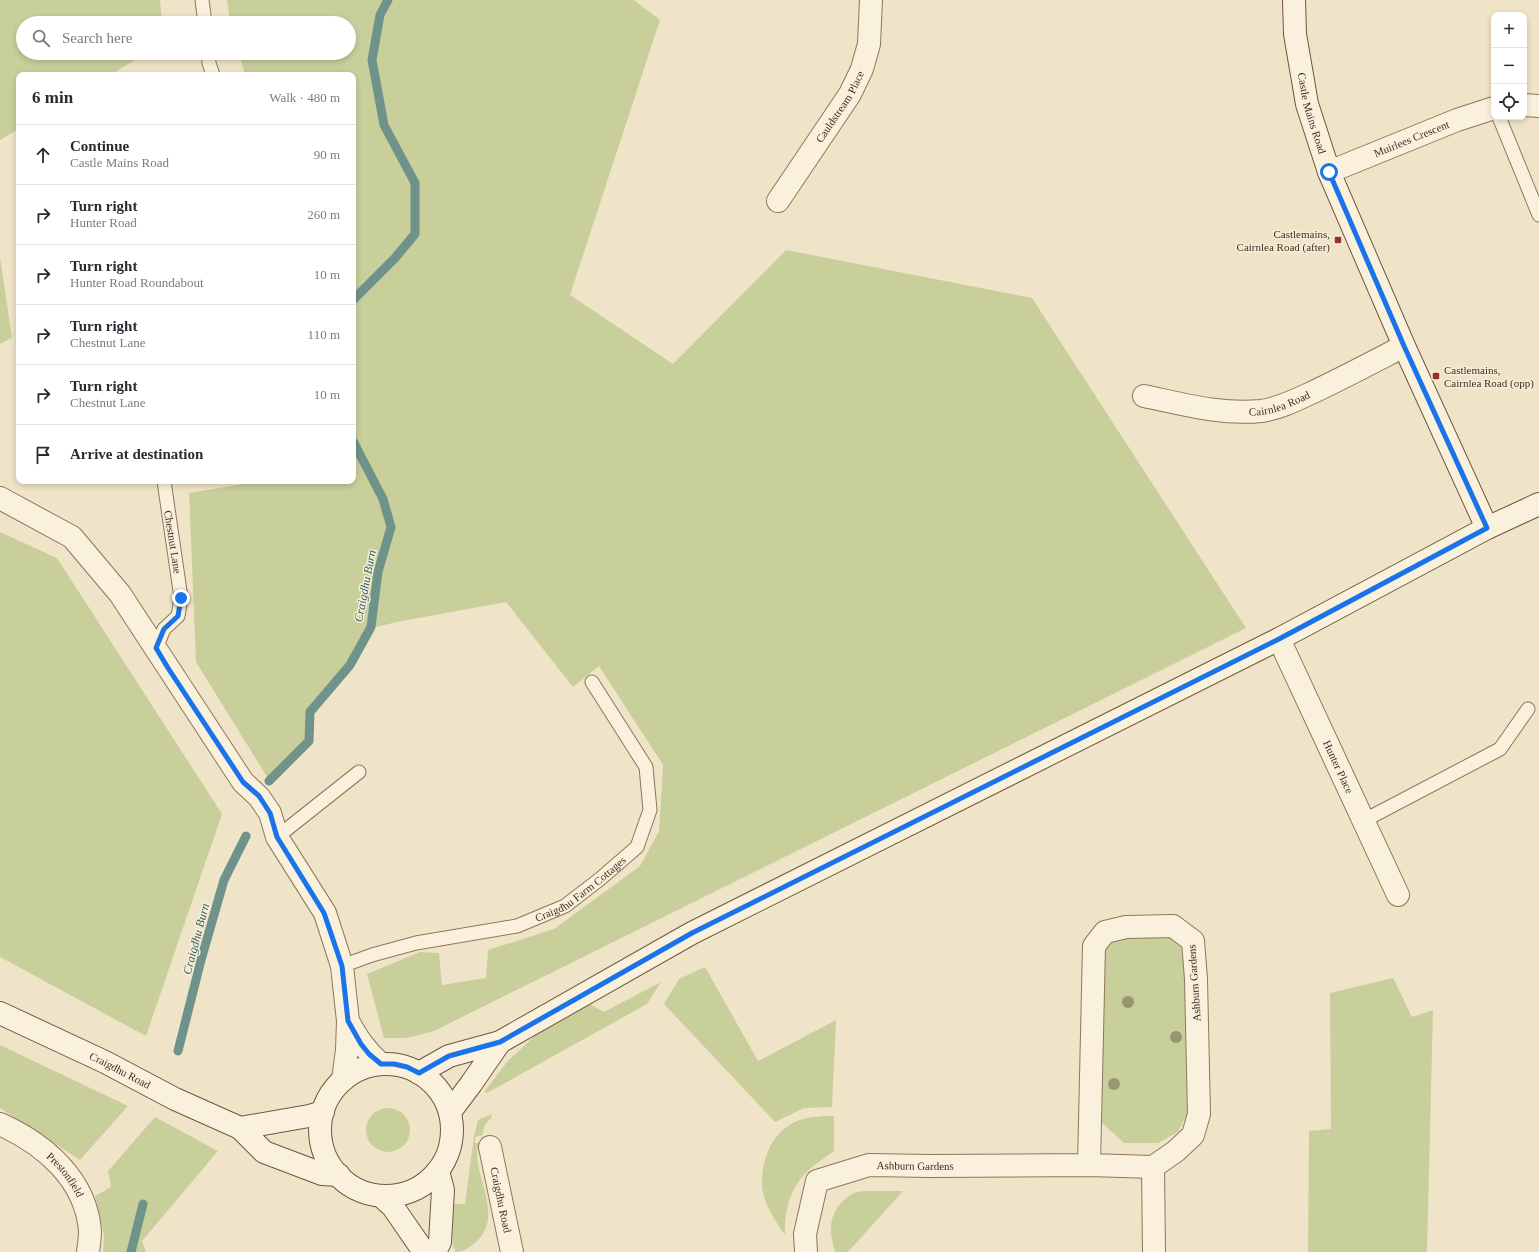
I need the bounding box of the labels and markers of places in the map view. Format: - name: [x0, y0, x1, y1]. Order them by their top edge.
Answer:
- place label: Castlemains, Cairnlea Road (after): [1237, 228, 1330, 254]
- marker: Castlemains, Cairnlea Road (after): [1333, 235, 1343, 245]
- place label: Castlemains, Cairnlea Road (opp): [1444, 364, 1534, 390]
- marker: Castlemains, Cairnlea Road (opp): [1431, 371, 1441, 381]

